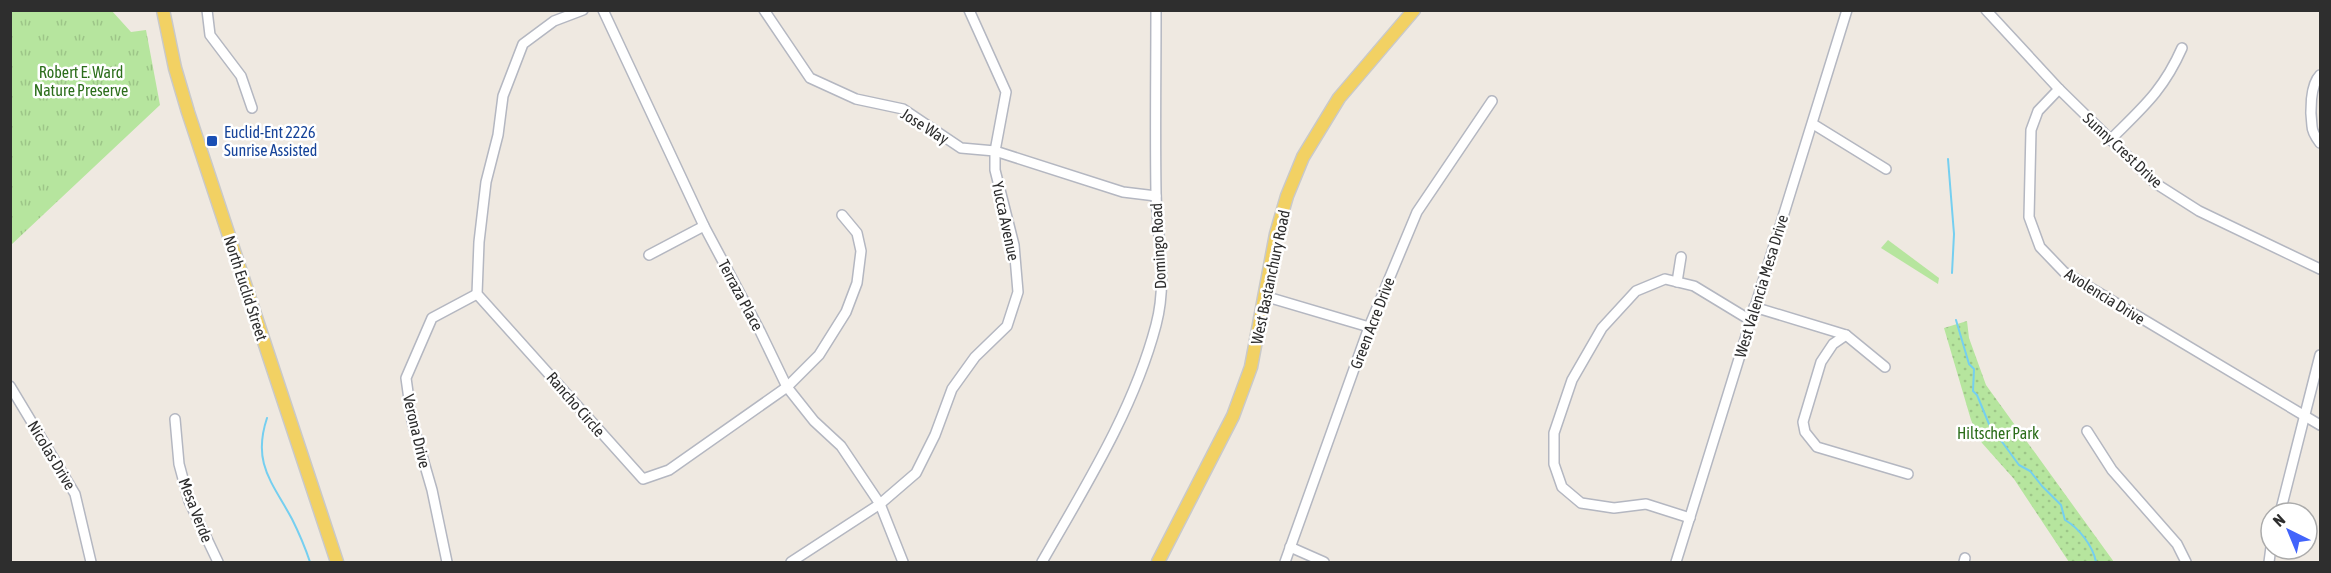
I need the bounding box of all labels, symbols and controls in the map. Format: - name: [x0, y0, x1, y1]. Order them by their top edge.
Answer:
- park label: Robert E. Ward Nature Preserve: [34, 63, 128, 99]
- street label: Jose Way: [897, 104, 953, 149]
- street label: Sunny Crest Drive: [2079, 109, 2166, 192]
- place label: Euclid-Ent 2226 Sunrise Assisted: [224, 123, 317, 159]
- marker: Euclid-Ent 2226 Sunrise Assisted: [205, 134, 219, 148]
- street label: Yucca Avenue: [989, 180, 1023, 262]
- street label: Domingo Road: [1147, 202, 1170, 290]
- street label: West Bastanchury Road: [1247, 208, 1294, 346]
- street label: West Valencia Mesa Drive: [1731, 212, 1791, 360]
- street label: North Euclid Street: [221, 233, 272, 343]
- street label: Terraza Place: [715, 256, 767, 334]
- street label: Avolencia Drive: [2062, 264, 2148, 328]
- street label: Green Acre Drive: [1346, 275, 1398, 371]
- street label: Rancho Circle: [543, 368, 609, 440]
- street label: Verona Drive: [400, 392, 434, 470]
- street label: Nicolas Drive: [24, 417, 80, 493]
- park label: Hiltscher Park: [1957, 424, 2039, 442]
- street label: Mesa Verde: [176, 475, 216, 545]
- north arrow: [2259, 501, 2319, 561]
- text: N: [2269, 510, 2288, 530]

